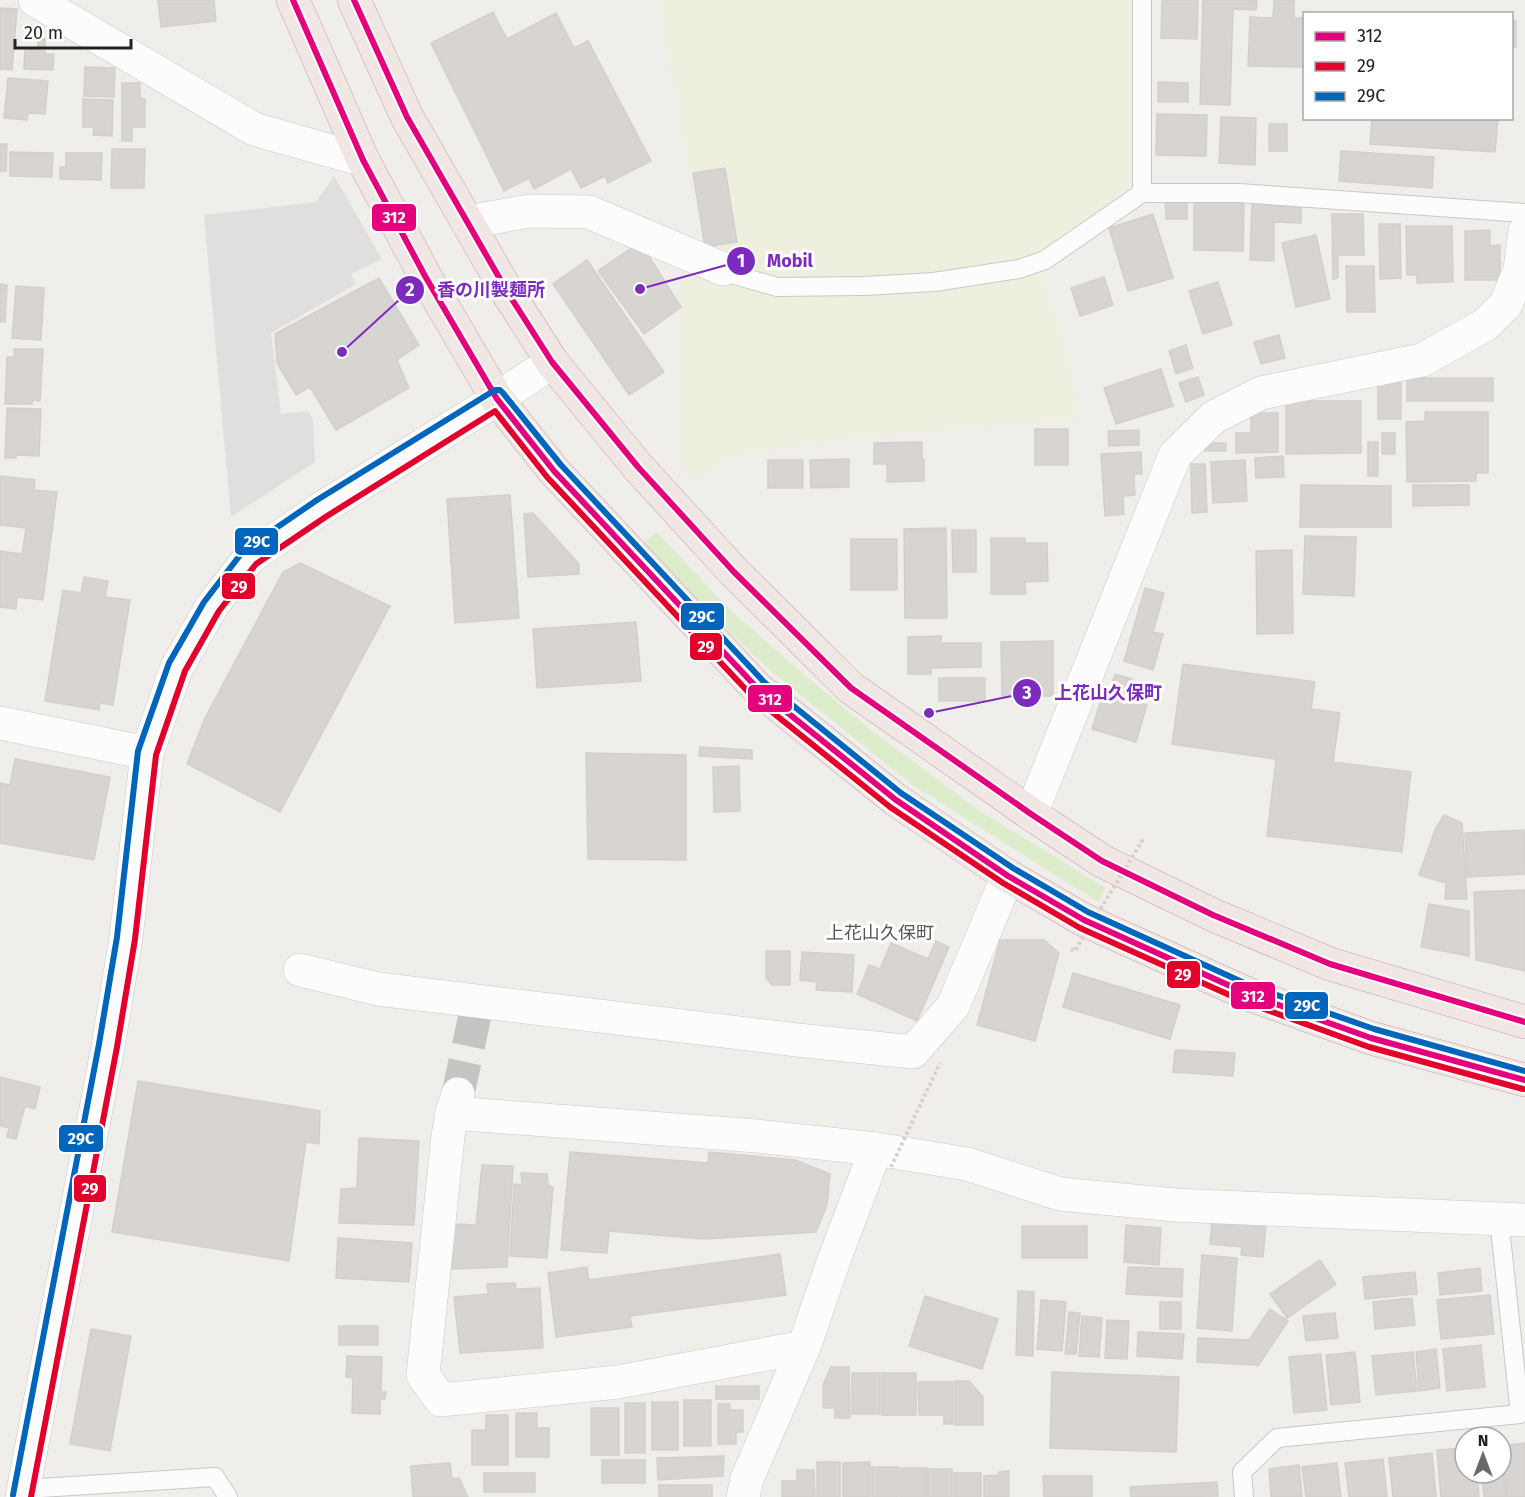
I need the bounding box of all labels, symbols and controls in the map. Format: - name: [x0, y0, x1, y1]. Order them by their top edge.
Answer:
- scale bar: [15, 12, 130, 50]
- legend: [1303, 12, 1513, 120]
- text: 20 m: [24, 22, 63, 44]
- text: 312: [1357, 25, 1382, 47]
- text: 29: [1357, 55, 1375, 77]
- text: 29C: [1357, 85, 1385, 107]
- line badge: 312: [371, 203, 417, 232]
- text: 312: [381, 208, 406, 227]
- callout: Mobil: [726, 243, 825, 279]
- text: 1: [737, 250, 745, 272]
- text: Mobil: [767, 250, 814, 272]
- callout: 香の川製麺所: [395, 272, 557, 308]
- text: 2: [405, 279, 415, 301]
- text: 香の川製麺所: [437, 279, 545, 301]
- line badge: 29C: [234, 527, 279, 556]
- text: 29C: [244, 532, 271, 551]
- line badge: 29: [221, 572, 256, 600]
- text: 29: [230, 577, 248, 596]
- line badge: 29C: [680, 602, 725, 631]
- text: 29C: [689, 607, 716, 626]
- line badge: 29: [689, 632, 723, 661]
- text: 29: [697, 637, 715, 656]
- callout: 上花山久保町: [1012, 675, 1174, 711]
- text: 3: [1021, 682, 1032, 704]
- text: 上花山久保町: [1054, 682, 1162, 704]
- line badge: 312: [747, 684, 793, 713]
- text: 312: [757, 690, 782, 709]
- district label: 上花山久保町: [826, 922, 934, 944]
- line badge: 29: [1166, 960, 1201, 989]
- text: 29: [1174, 965, 1192, 984]
- line badge: 312: [1230, 981, 1276, 1010]
- text: 312: [1240, 987, 1265, 1006]
- line badge: 29C: [1284, 991, 1329, 1020]
- text: 29C: [1294, 996, 1321, 1015]
- line badge: 29C: [58, 1124, 104, 1153]
- text: 29C: [68, 1129, 95, 1148]
- line badge: 29: [73, 1174, 107, 1203]
- text: 29: [81, 1179, 99, 1198]
- north arrow: [1453, 1425, 1513, 1485]
- text: N: [1478, 1431, 1488, 1450]

